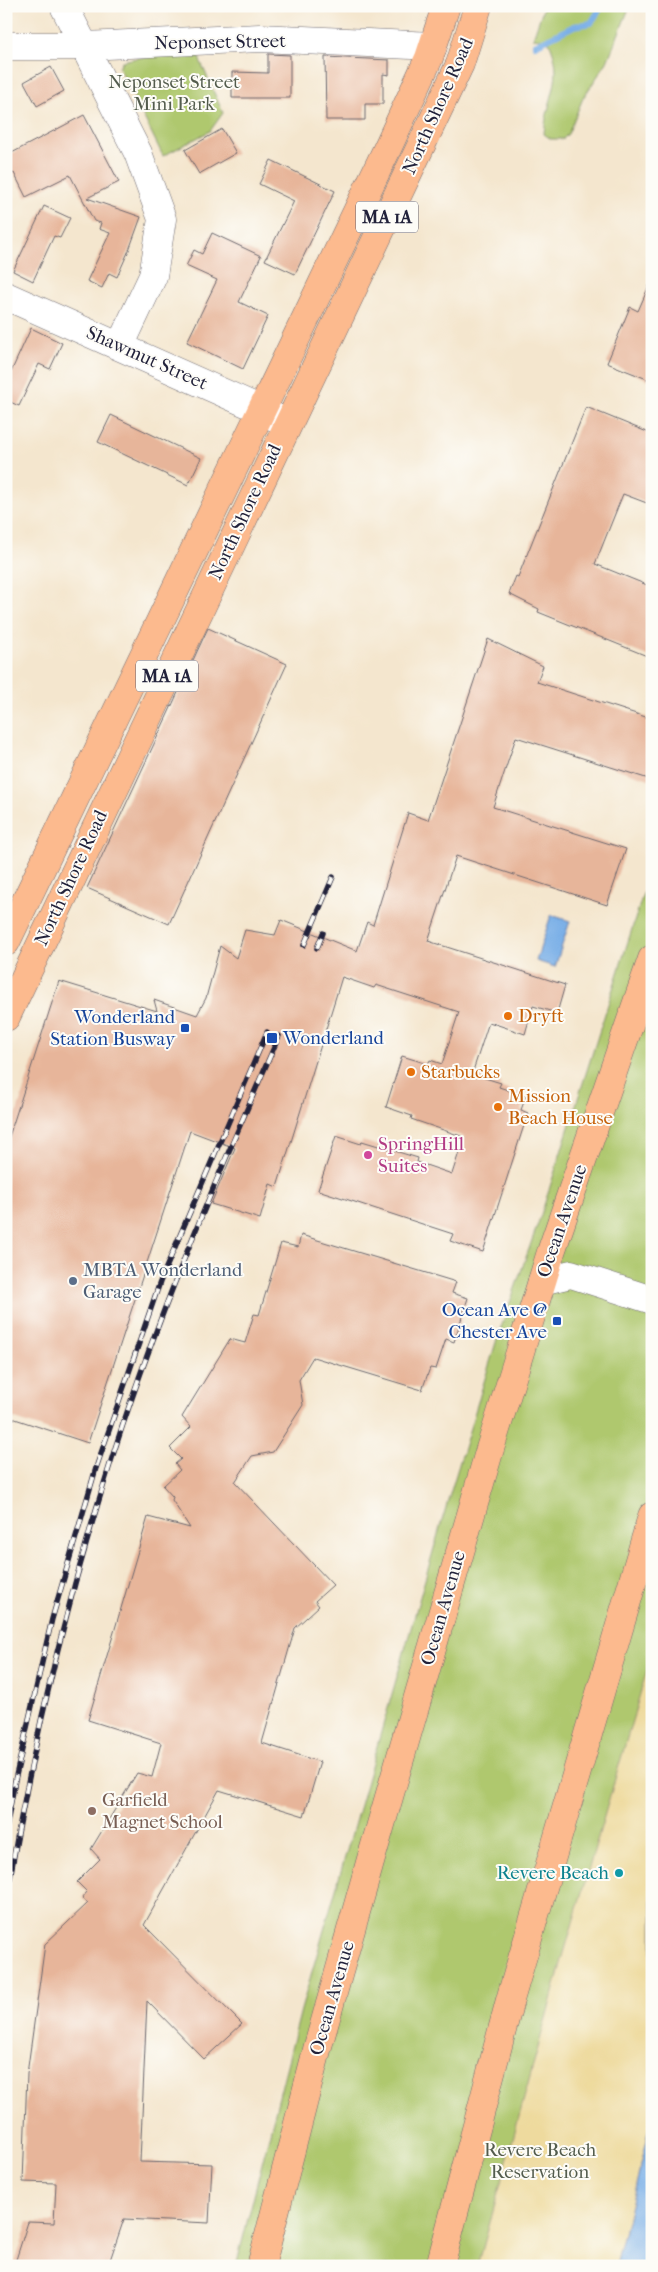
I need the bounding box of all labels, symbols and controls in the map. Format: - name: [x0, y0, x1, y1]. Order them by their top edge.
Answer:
- street label: Neponset Street: [154, 30, 286, 54]
- street label: North Shore Road: [398, 34, 478, 178]
- park label: Neponset Street Mini Park: [108, 71, 240, 115]
- road number: MA 1A: [356, 202, 418, 232]
- street label: Shawmut Street: [83, 321, 211, 395]
- street label: North Shore Road: [204, 440, 286, 583]
- road number: MA 1A: [136, 660, 198, 691]
- street label: North Shore Road: [30, 806, 112, 949]
- place label: Dryft: [518, 1005, 564, 1027]
- place label: Wonderland Station Busway: [50, 1006, 176, 1050]
- marker: Dryft: [502, 1010, 514, 1022]
- marker: Wonderland Station Busway: [179, 1022, 191, 1034]
- place label: Wonderland: [282, 1027, 385, 1049]
- marker: Wonderland: [265, 1031, 279, 1045]
- place label: Starbucks: [421, 1061, 500, 1083]
- marker: Starbucks: [405, 1066, 417, 1078]
- place label: Mission Beach House: [508, 1085, 613, 1129]
- marker: Mission Beach House: [492, 1101, 504, 1113]
- place label: SpringHill Suites: [378, 1133, 464, 1177]
- marker: SpringHill Suites: [362, 1149, 374, 1161]
- street label: Ocean Avenue: [532, 1162, 592, 1280]
- place label: MBTA Wonderland Garage: [83, 1259, 243, 1303]
- marker: MBTA Wonderland Garage: [67, 1275, 79, 1287]
- place label: Ocean Ave @ Chester Ave: [442, 1299, 547, 1343]
- marker: Ocean Ave @ Chester Ave: [551, 1315, 563, 1327]
- street label: Ocean Avenue: [416, 1548, 470, 1668]
- place label: Garfield Magnet School: [102, 1789, 223, 1833]
- marker: Garfield Magnet School: [86, 1805, 98, 1817]
- place label: Revere Beach: [497, 1862, 609, 1884]
- marker: Revere Beach: [613, 1867, 625, 1879]
- street label: Ocean Avenue: [305, 1938, 359, 2058]
- park label: Revere Beach Reservation: [484, 2139, 596, 2183]

